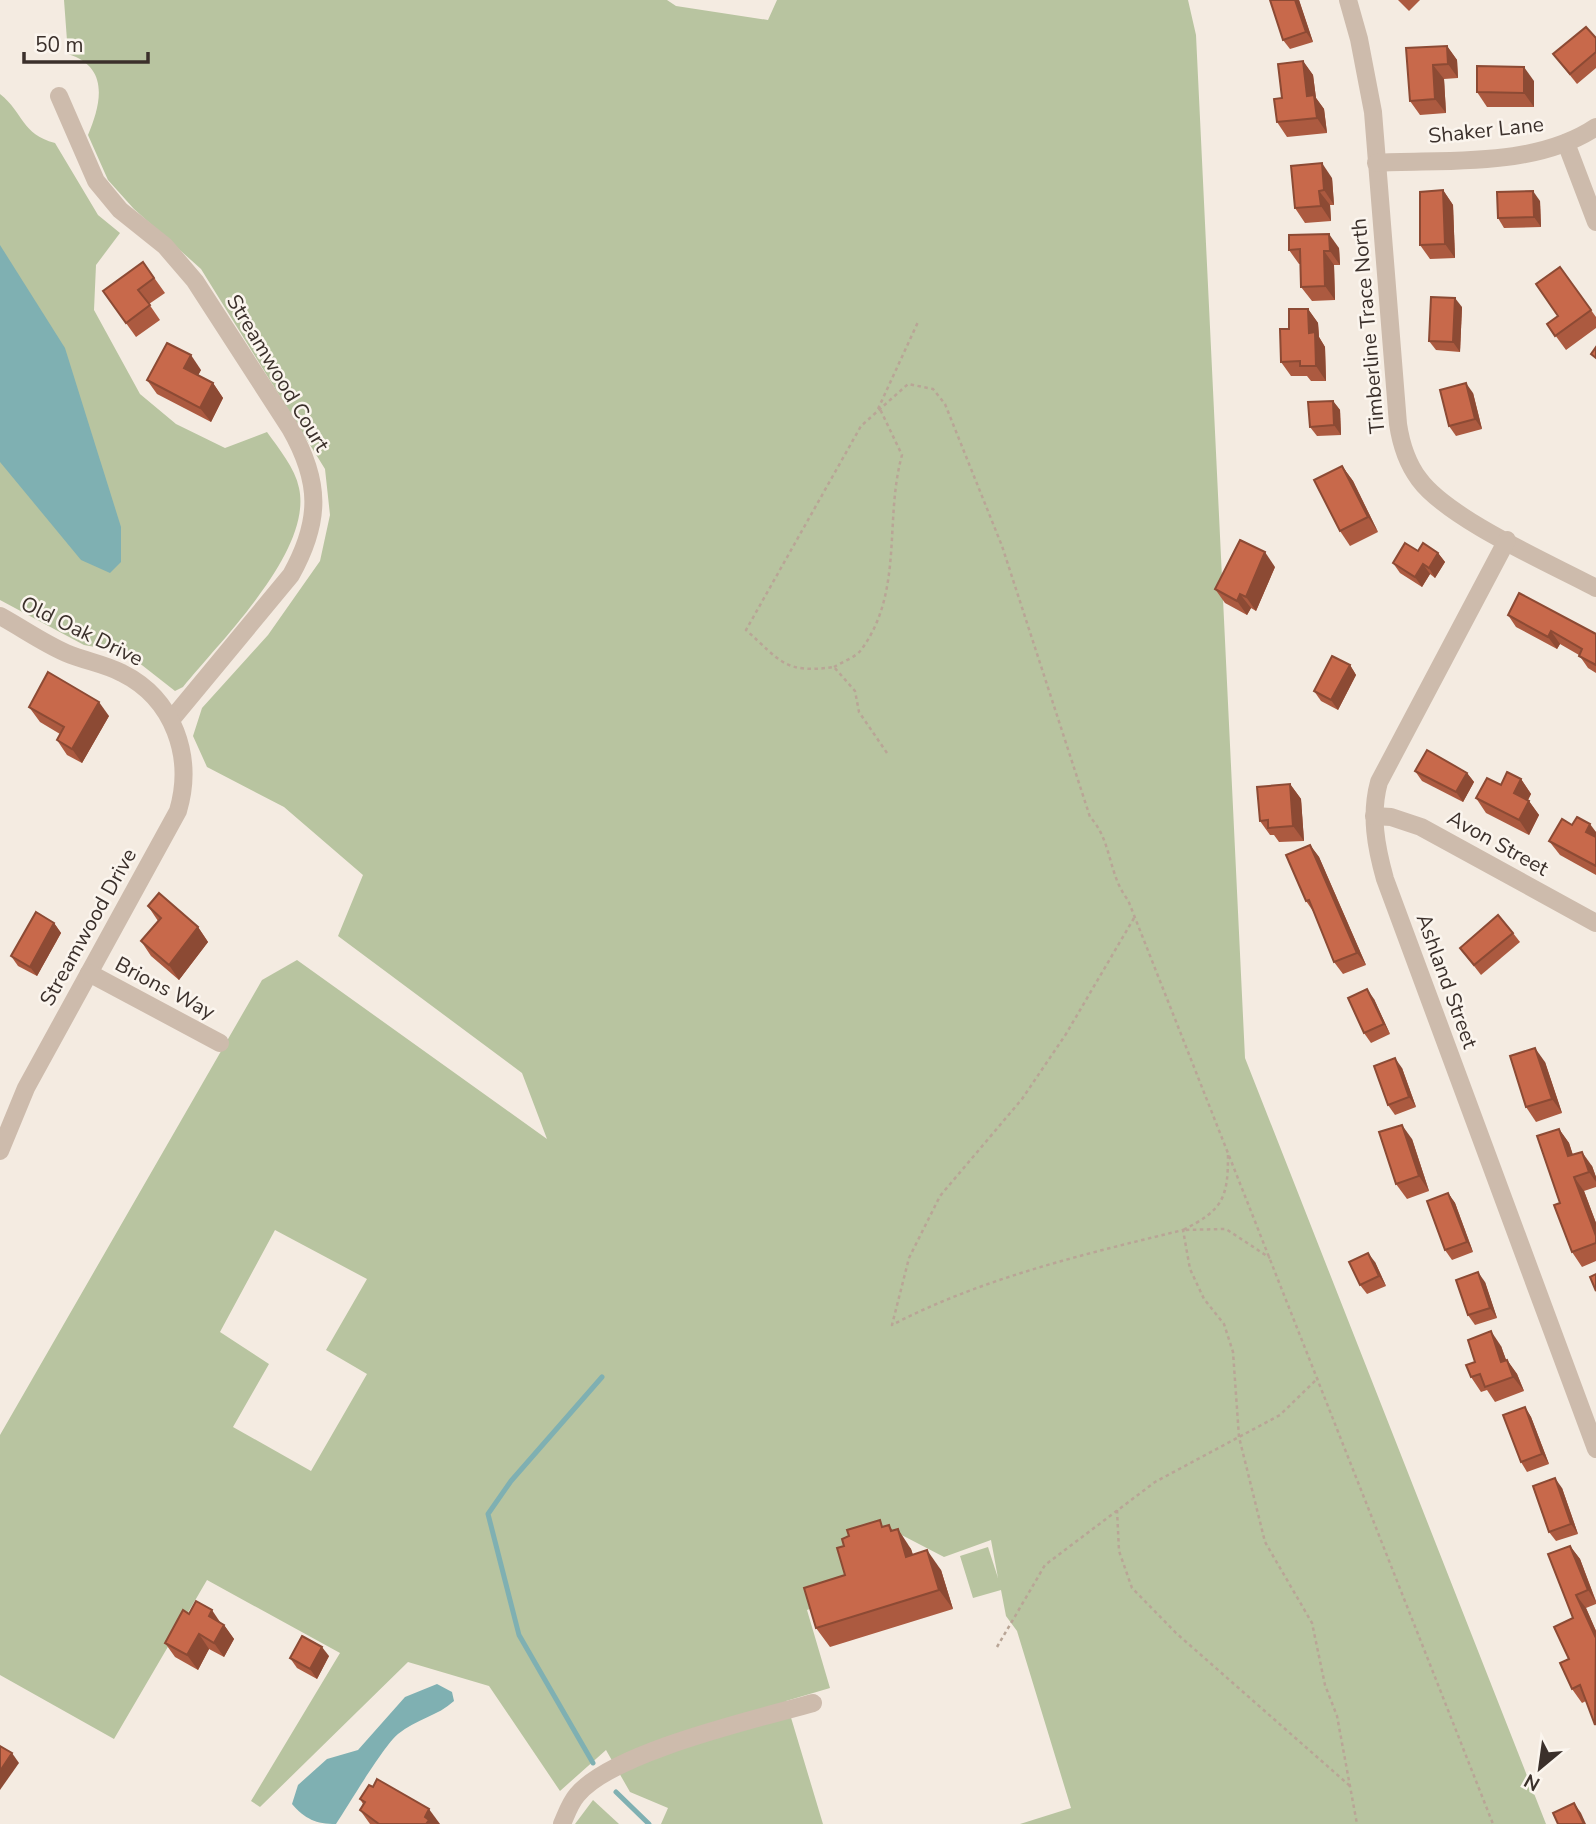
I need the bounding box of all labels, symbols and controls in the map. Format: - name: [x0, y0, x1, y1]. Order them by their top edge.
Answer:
- scale bar: [24, 21, 149, 65]
- text: 50 m: [35, 31, 84, 59]
- street label: Shaker Lane: [1427, 110, 1545, 150]
- street label: Timberline Trace North: [1345, 217, 1391, 435]
- street label: Streamwood Court: [220, 289, 336, 457]
- street label: Old Oak Drive: [16, 589, 148, 673]
- street label: Avon Street: [1442, 804, 1554, 883]
- street label: Streamwood Drive: [33, 843, 143, 1011]
- street label: Ashland Street: [1410, 910, 1485, 1053]
- street label: Brions Way: [110, 950, 220, 1026]
- north arrow: [1505, 1733, 1575, 1803]
- text: N: [1520, 1767, 1545, 1797]

